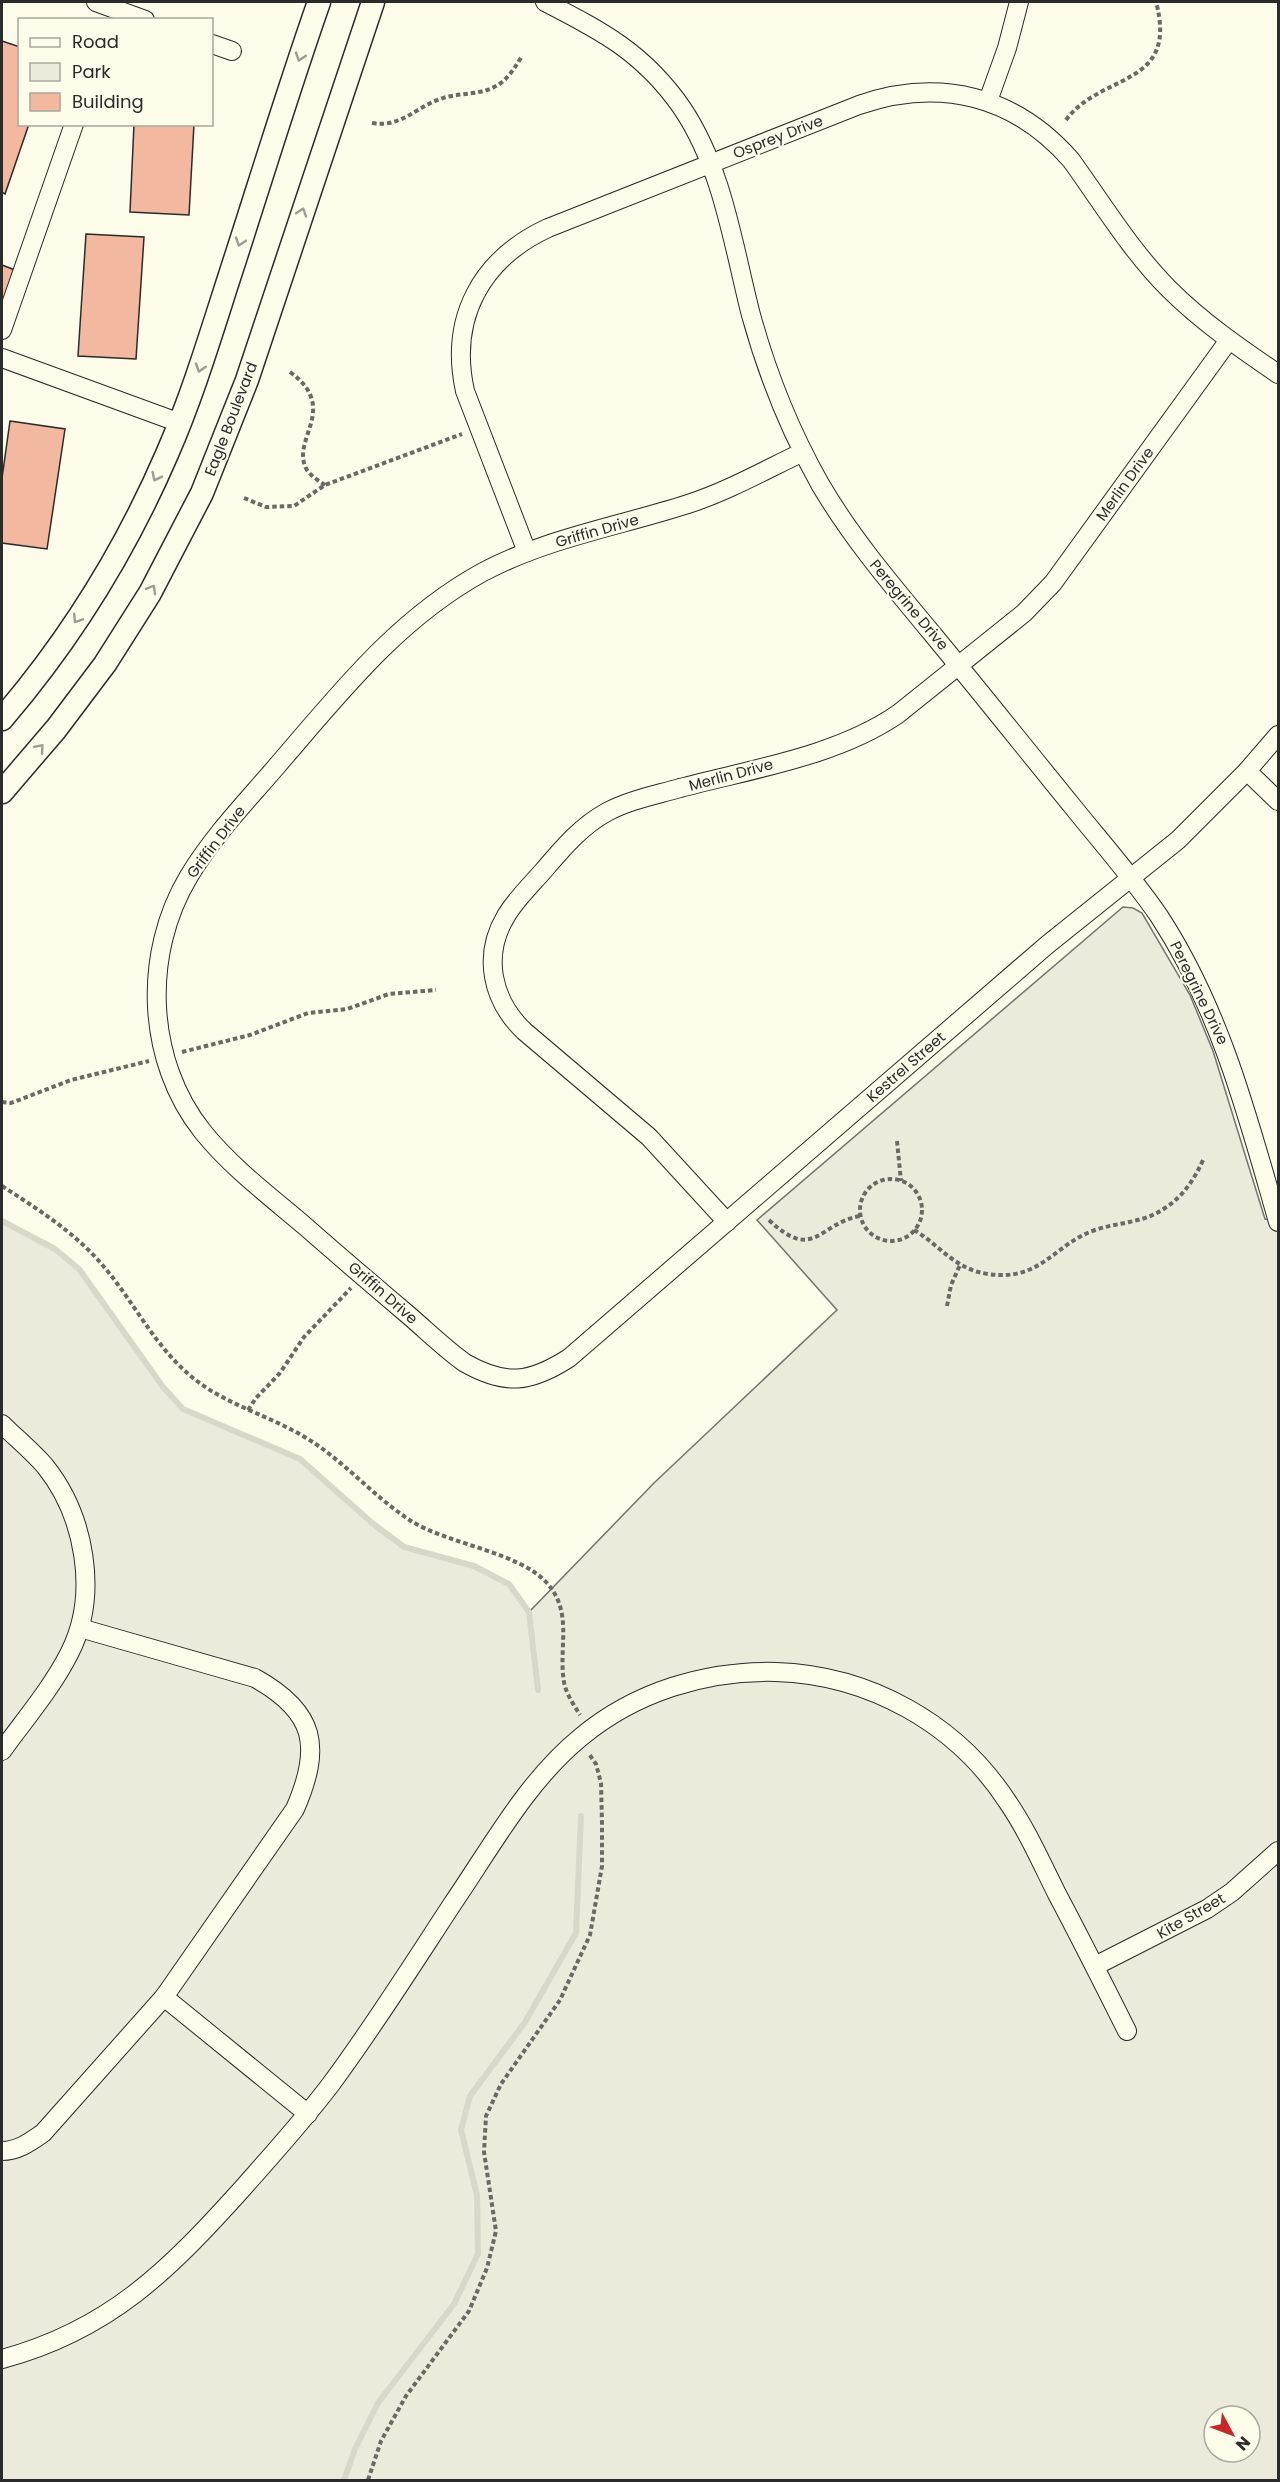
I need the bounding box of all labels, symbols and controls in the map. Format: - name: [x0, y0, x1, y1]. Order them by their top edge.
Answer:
- legend: [18, 18, 213, 126]
- text: Road: [72, 29, 119, 54]
- one-way arrow: [295, 51, 308, 62]
- text: Park: [72, 59, 111, 84]
- text: Building: [72, 89, 144, 114]
- street label: Osprey Drive: [730, 110, 826, 163]
- one-way arrow: [295, 207, 307, 218]
- one-way arrow: [235, 236, 248, 247]
- street label: Eagle Boulevard: [199, 359, 262, 479]
- one-way arrow: [195, 362, 207, 373]
- street label: Merlin Drive: [1091, 443, 1158, 525]
- one-way arrow: [152, 470, 164, 481]
- street label: Griffin Drive: [553, 509, 641, 552]
- street label: Peregrine Drive: [865, 555, 954, 655]
- one-way arrow: [145, 585, 156, 595]
- one-way arrow: [73, 612, 84, 623]
- one-way arrow: [33, 744, 44, 755]
- street label: Merlin Drive: [686, 753, 775, 796]
- street label: Griffin Drive: [181, 801, 250, 882]
- street label: Peregrine Drive: [1165, 937, 1234, 1048]
- street label: Kestrel Street: [862, 1027, 950, 1107]
- street label: Griffin Drive: [344, 1257, 423, 1329]
- street label: Kite Street: [1153, 1888, 1229, 1944]
- north arrow: [1202, 2404, 1262, 2464]
- text: N: [1230, 2431, 1256, 2456]

